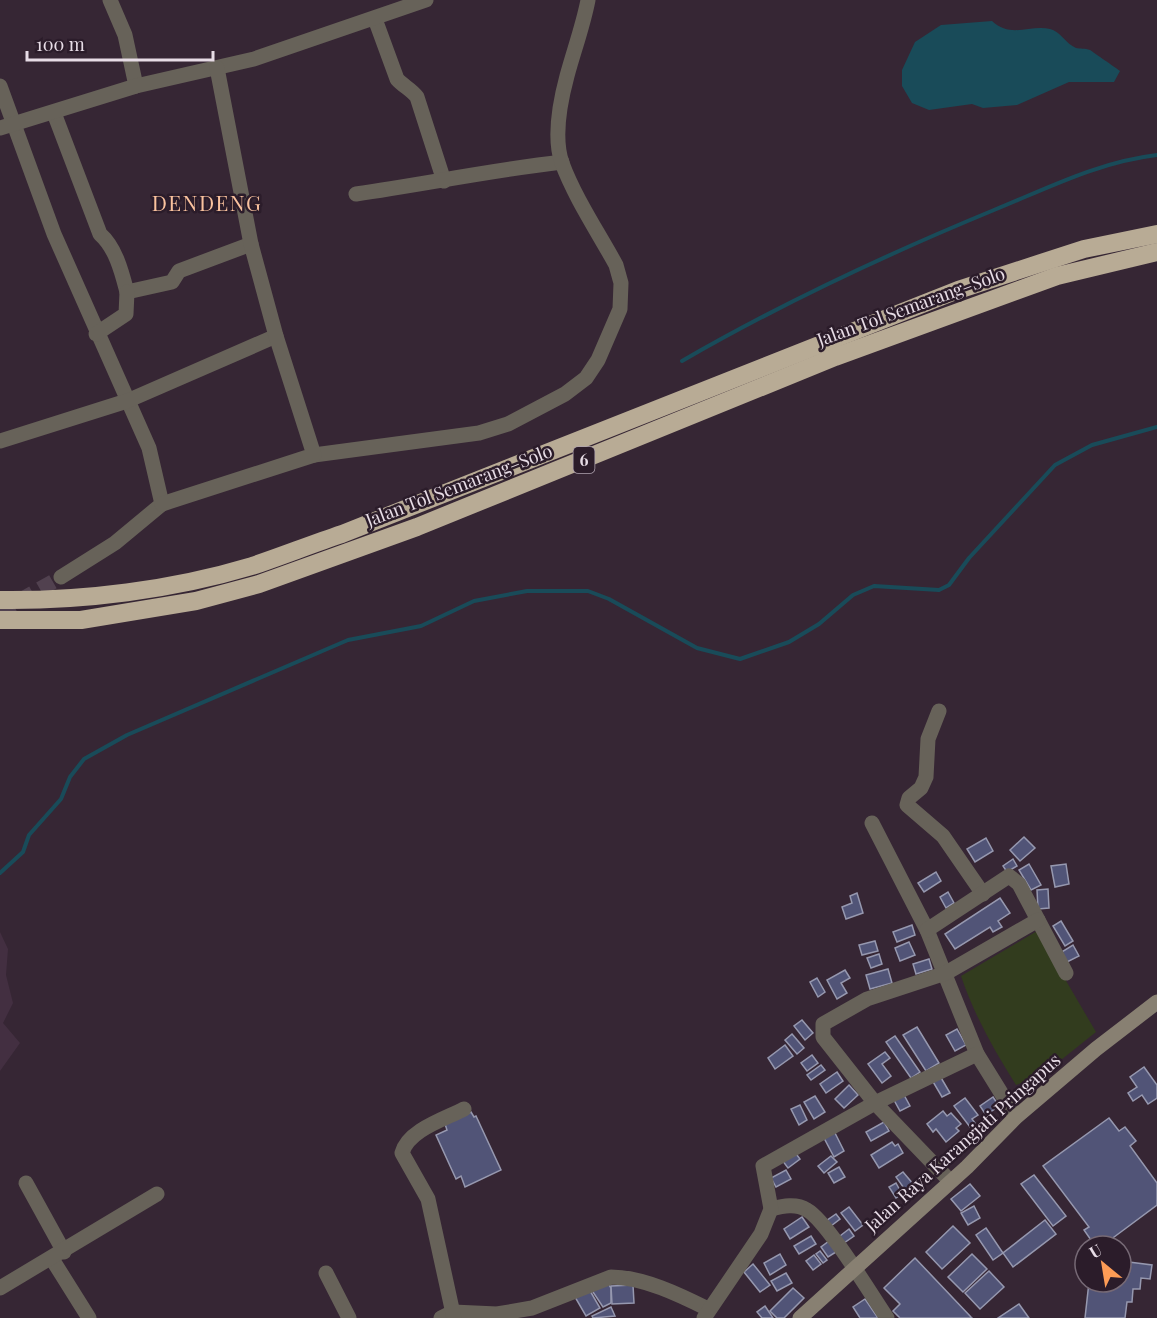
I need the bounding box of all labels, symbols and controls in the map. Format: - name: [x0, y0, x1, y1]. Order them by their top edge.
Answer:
- scale bar: [27, 24, 213, 62]
- text: 100 m: [36, 32, 85, 56]
- district label: DENDENG: [152, 188, 262, 216]
- street label: Jalan Tol Semarang–Solo: [812, 261, 1008, 352]
- street label: Jalan Tol Semarang–Solo: [361, 438, 556, 532]
- road number: 6: [574, 447, 594, 473]
- street label: Jalan Raya Karangjati Pringapus: [858, 1048, 1065, 1237]
- north arrow: [1073, 1234, 1133, 1294]
- text: U: [1085, 1239, 1105, 1262]

